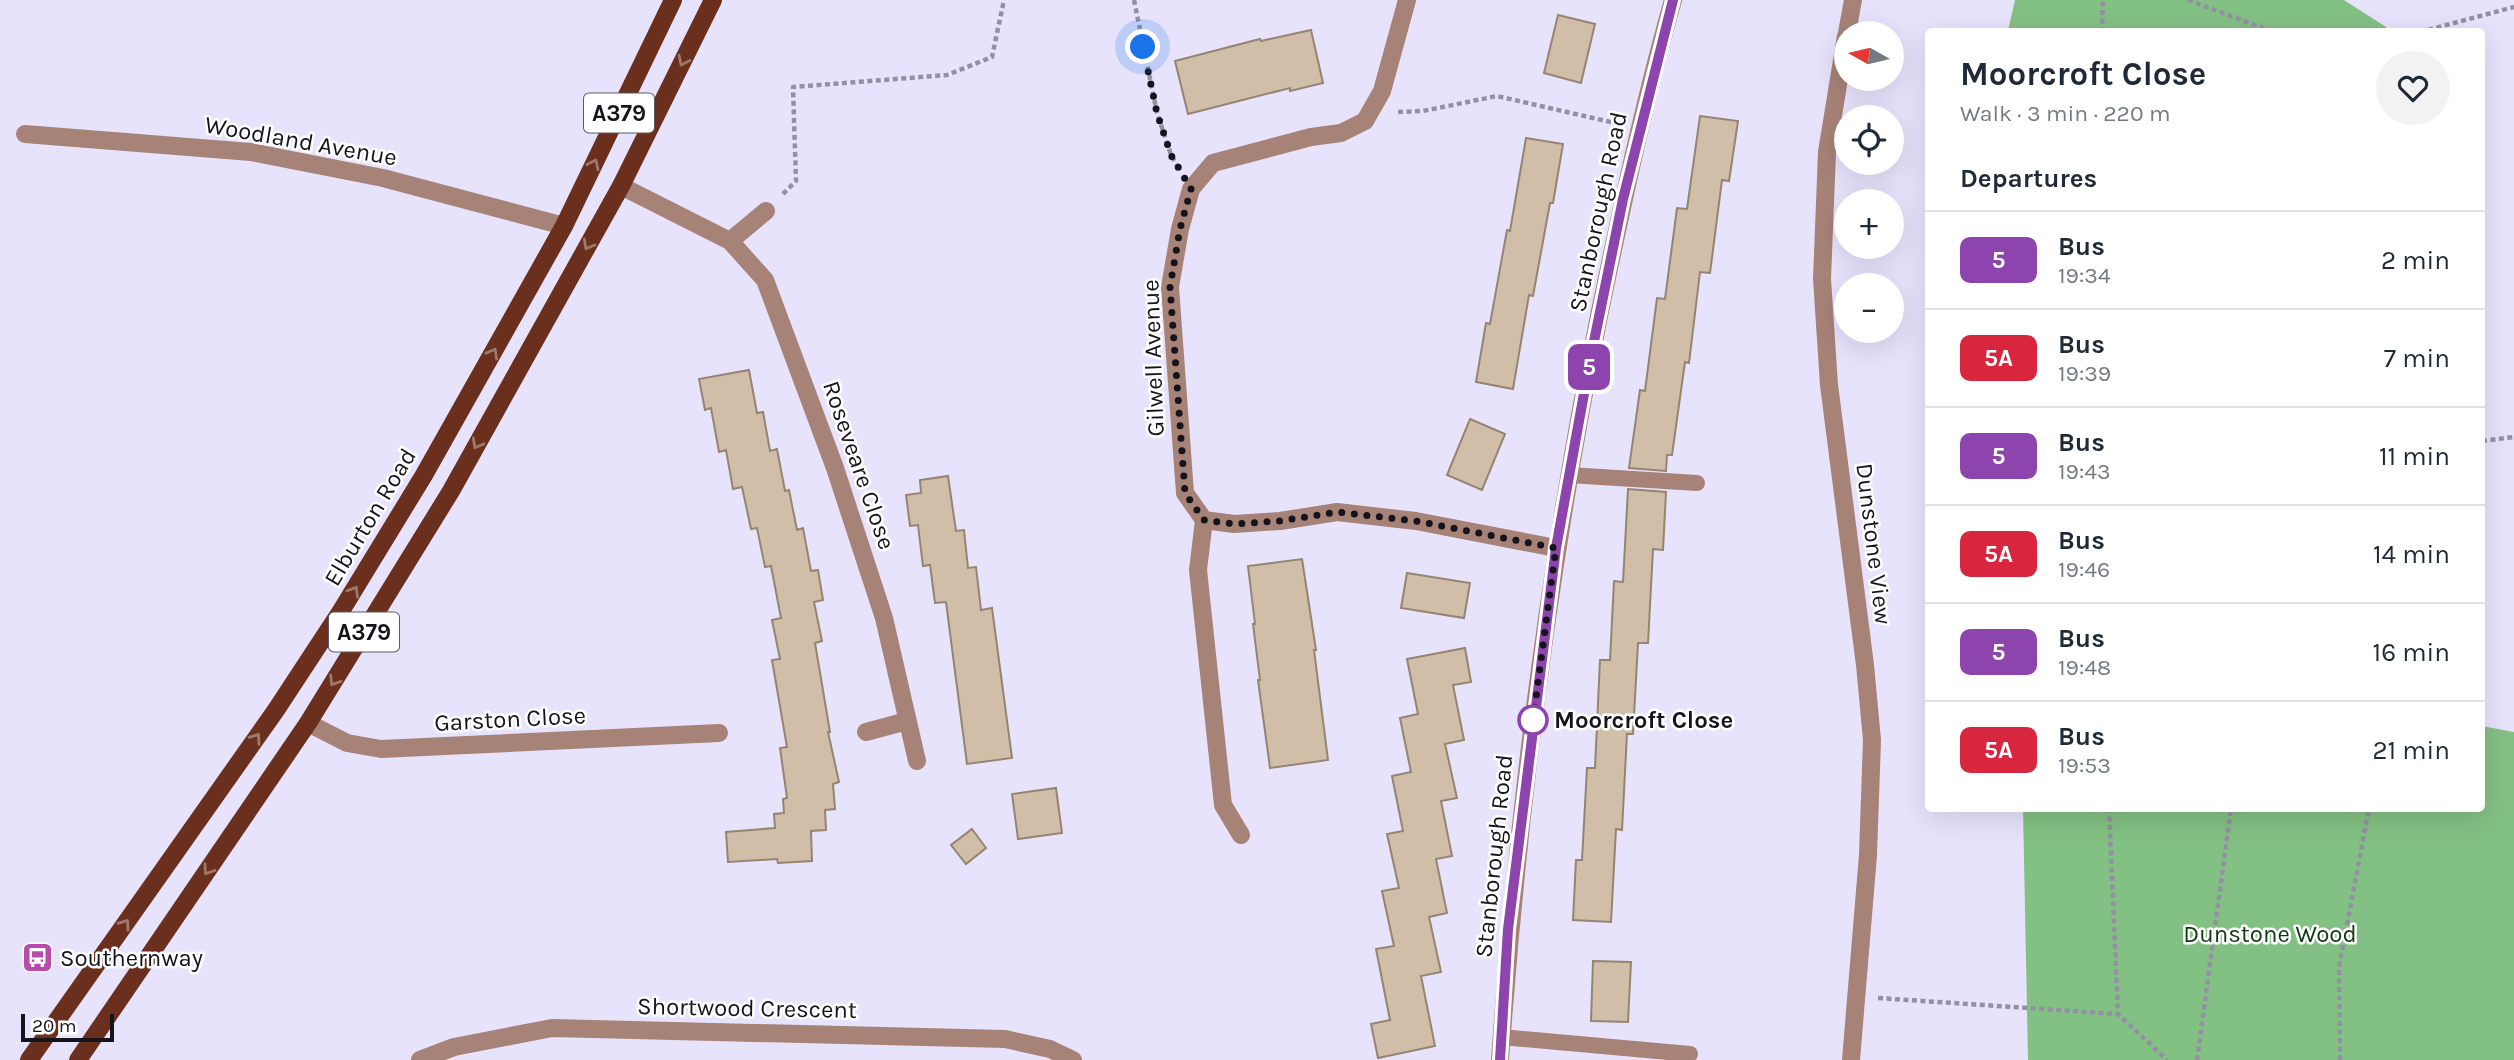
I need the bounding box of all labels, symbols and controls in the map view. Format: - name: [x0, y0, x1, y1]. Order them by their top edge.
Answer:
- north arrow: [1834, 21, 1904, 91]
- map controls: [1834, 21, 1904, 343]
- your location: [1125, 29, 1160, 64]
- button: heart: [2376, 51, 2450, 125]
- one-way arrow: [677, 54, 691, 66]
- text: Moorcroft Close: [1960, 55, 2206, 93]
- road number: A379: [584, 94, 654, 132]
- text: Walk · 3 min · 220 m: [1960, 100, 2171, 127]
- button: locate: [1834, 105, 1904, 175]
- street label: Stanborough Road: [1563, 109, 1633, 315]
- street label: Woodland Avenue: [203, 110, 399, 172]
- one-way arrow: [586, 159, 600, 171]
- text: Departures: [1960, 163, 2097, 194]
- button: +: [1834, 189, 1904, 259]
- text: Bus: [2058, 231, 2105, 262]
- one-way arrow: [583, 238, 596, 251]
- text: 2 min: [2381, 245, 2450, 276]
- text: 5: [1992, 246, 2005, 274]
- text: 19:34: [2058, 262, 2111, 289]
- button: −: [1834, 273, 1904, 343]
- street label: Gilwell Avenue: [1136, 279, 1170, 437]
- text: Bus: [2058, 329, 2105, 360]
- text: 7 min: [2384, 343, 2450, 374]
- line badge: 5: [1566, 344, 1612, 390]
- text: 5A: [1984, 344, 2013, 372]
- one-way arrow: [485, 347, 498, 360]
- text: 5: [1582, 353, 1596, 381]
- text: 19:39: [2058, 360, 2111, 387]
- street label: Roseveare Close: [817, 377, 901, 553]
- text: Bus: [2058, 427, 2105, 458]
- one-way arrow: [472, 437, 485, 449]
- text: 11 min: [2379, 441, 2450, 472]
- text: 5: [1992, 442, 2005, 470]
- street label: Elburton Road: [318, 443, 422, 591]
- text: 19:43: [2058, 458, 2111, 485]
- street label: Dunstone View: [1850, 462, 1898, 626]
- text: Bus: [2058, 525, 2105, 556]
- text: 14 min: [2373, 539, 2450, 570]
- text: 5A: [1984, 540, 2013, 568]
- text: 19:46: [2058, 556, 2110, 583]
- one-way arrow: [345, 586, 358, 599]
- road number: A379: [329, 612, 399, 652]
- text: Bus: [2058, 623, 2105, 654]
- text: 16 min: [2373, 637, 2450, 668]
- text: 5: [1992, 638, 2005, 666]
- text: 19:48: [2058, 654, 2111, 681]
- one-way arrow: [330, 673, 343, 686]
- street label: Garston Close: [433, 701, 587, 737]
- marker: Moorcroft Close: [1518, 705, 1548, 735]
- place label: Moorcroft Close: [1554, 706, 1733, 734]
- text: Bus: [2058, 721, 2105, 752]
- one-way arrow: [248, 733, 260, 746]
- text: 21 min: [2372, 735, 2450, 766]
- text: 5A: [1984, 736, 2013, 764]
- text: 19:53: [2058, 752, 2111, 779]
- street label: Stanborough Road: [1469, 753, 1519, 959]
- one-way arrow: [204, 862, 216, 875]
- one-way arrow: [117, 919, 129, 932]
- park label: Dunstone Wood: [2183, 920, 2357, 948]
- bus stop icon: Southernway: [20, 941, 54, 975]
- place label: Southernway: [60, 944, 203, 972]
- street label: Shortwood Crescent: [637, 992, 857, 1024]
- scale bar: [21, 1011, 114, 1043]
- text: 20 m: [32, 1015, 77, 1037]

